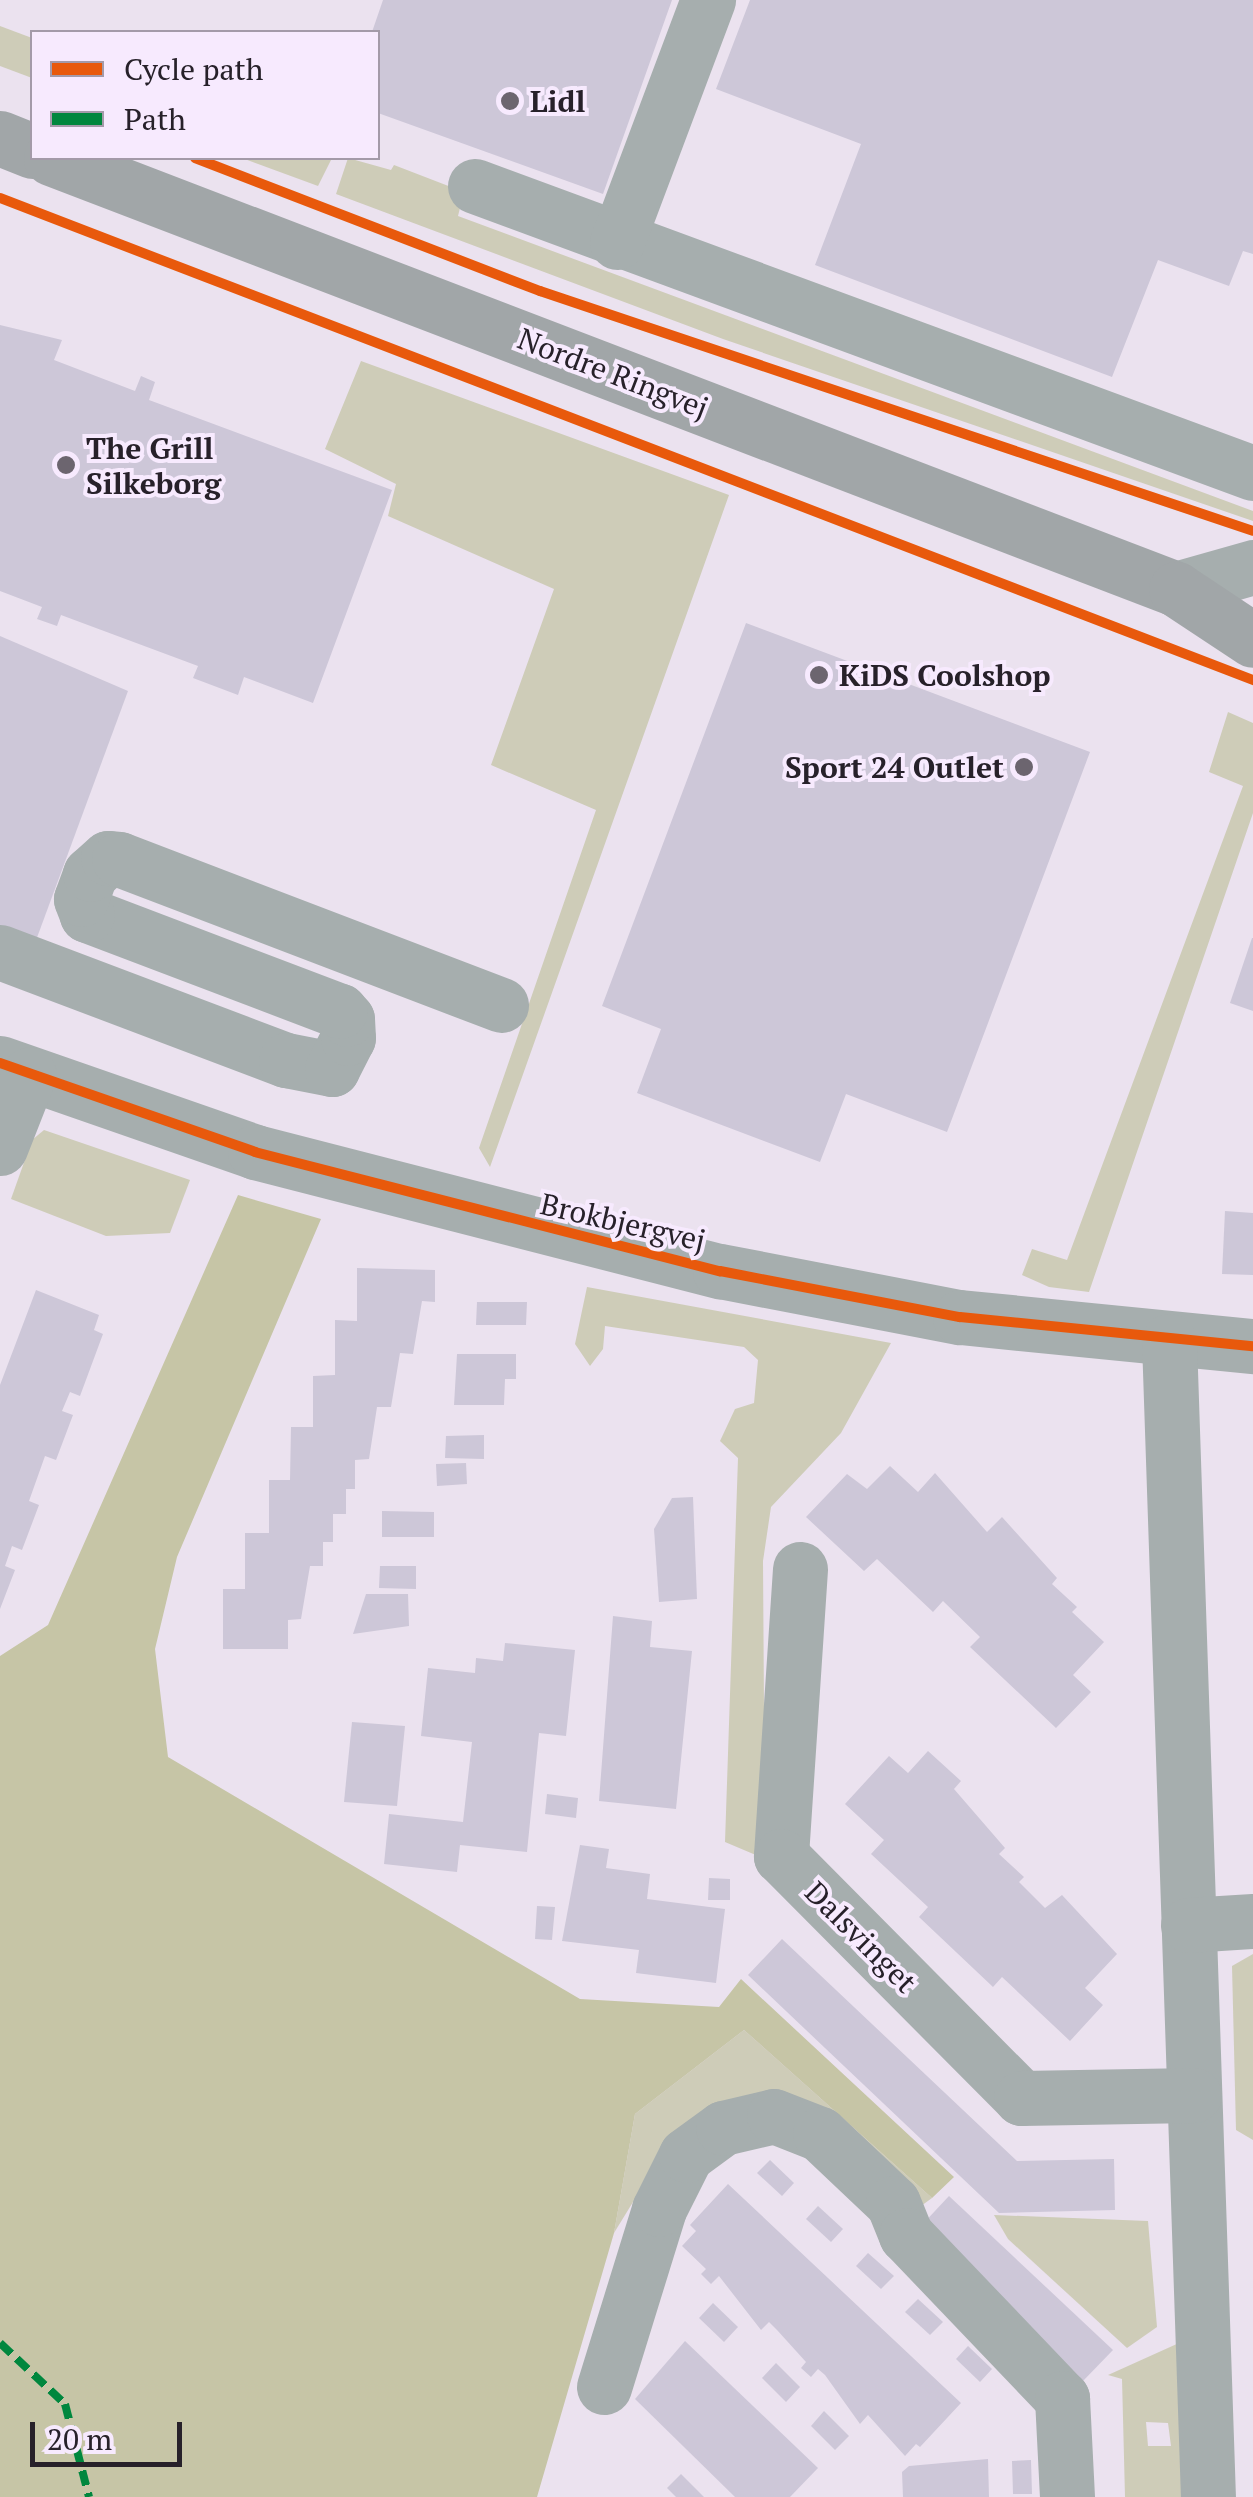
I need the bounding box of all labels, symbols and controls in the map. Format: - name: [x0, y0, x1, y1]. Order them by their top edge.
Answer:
- legend: [30, 30, 380, 160]
- text: Cycle path: [124, 49, 263, 89]
- place label: Lidl: [530, 83, 585, 119]
- marker: Lidl: [499, 90, 521, 112]
- text: Path: [124, 99, 186, 139]
- street label: Nordre Ringvej: [513, 320, 713, 426]
- place label: The Grill Silkeborg: [86, 430, 221, 500]
- marker: The Grill Silkeborg: [55, 454, 77, 476]
- place label: KiDS Coolshop: [839, 657, 1051, 693]
- marker: KiDS Coolshop: [808, 664, 830, 686]
- place label: Sport 24 Outlet: [785, 749, 1004, 785]
- marker: Sport 24 Outlet: [1013, 756, 1035, 778]
- street label: Brokbjergvej: [537, 1186, 709, 1258]
- street label: Dalsvinget: [798, 1874, 924, 2000]
- scale bar: [35, 2402, 188, 2464]
- text: 20 m: [47, 2419, 112, 2459]

